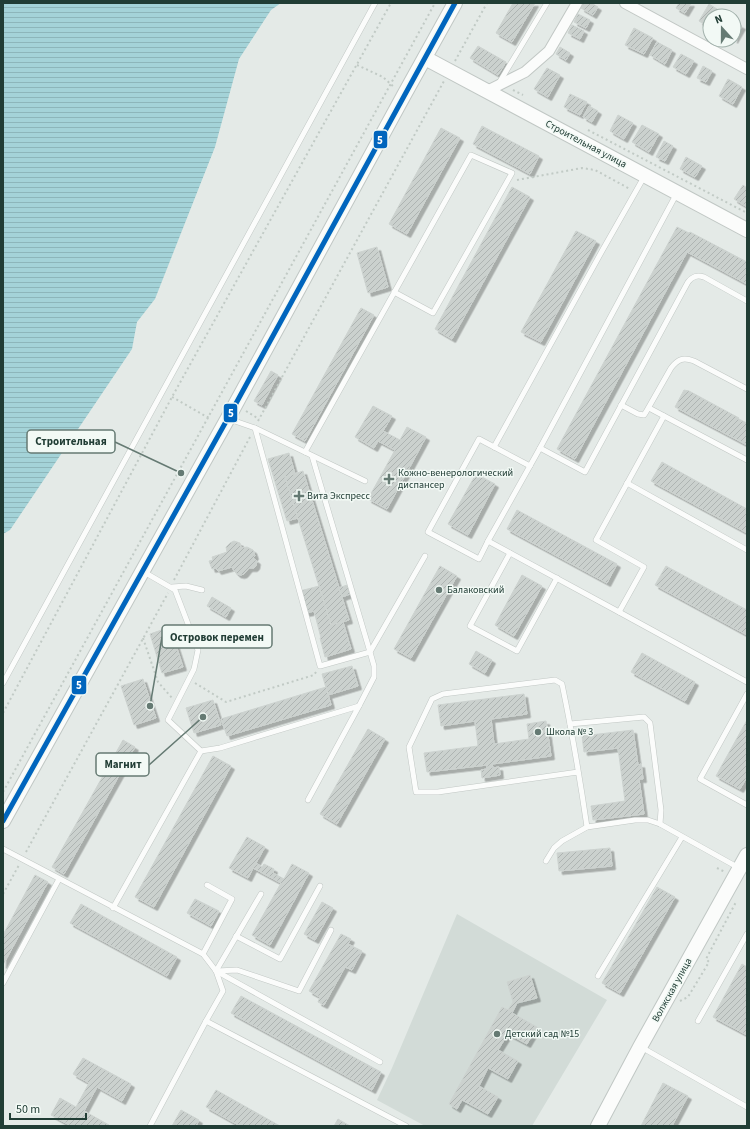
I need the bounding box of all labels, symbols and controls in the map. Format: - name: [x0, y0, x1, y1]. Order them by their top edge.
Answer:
- north arrow: [702, 8, 742, 48]
- text: N: [712, 11, 725, 27]
- street label: Строительная улица: [543, 117, 629, 171]
- line badge: 5: [373, 130, 388, 149]
- text: 5: [377, 133, 383, 148]
- line badge: 5: [223, 403, 238, 423]
- text: 5: [228, 406, 234, 421]
- callout: Строительная: [27, 430, 115, 453]
- text: Строительная: [35, 434, 107, 449]
- place label: Кожно-венерологический диспансер: [398, 466, 513, 492]
- marker: Кожно-венерологический диспансер: [383, 473, 395, 485]
- place label: Вита Экспресс: [307, 489, 370, 503]
- marker: Вита Экспресс: [294, 491, 304, 501]
- place label: Балаковский: [447, 583, 504, 597]
- marker: Балаковский: [434, 585, 444, 595]
- callout: Островок перемен: [162, 625, 272, 648]
- text: Островок перемен: [170, 630, 264, 645]
- line badge: 5: [71, 675, 87, 695]
- text: 5: [76, 678, 82, 693]
- place label: Школа № 3: [546, 725, 593, 739]
- marker: Школа № 3: [533, 727, 543, 737]
- callout: Магнит: [96, 753, 149, 776]
- text: Магнит: [104, 757, 142, 772]
- street label: Волжская улица: [649, 955, 695, 1025]
- place label: Детский сад №15: [505, 1027, 579, 1041]
- marker: Детский сад №15: [492, 1029, 502, 1039]
- scale bar: [10, 1095, 86, 1121]
- text: 50 m: [16, 1101, 40, 1118]

